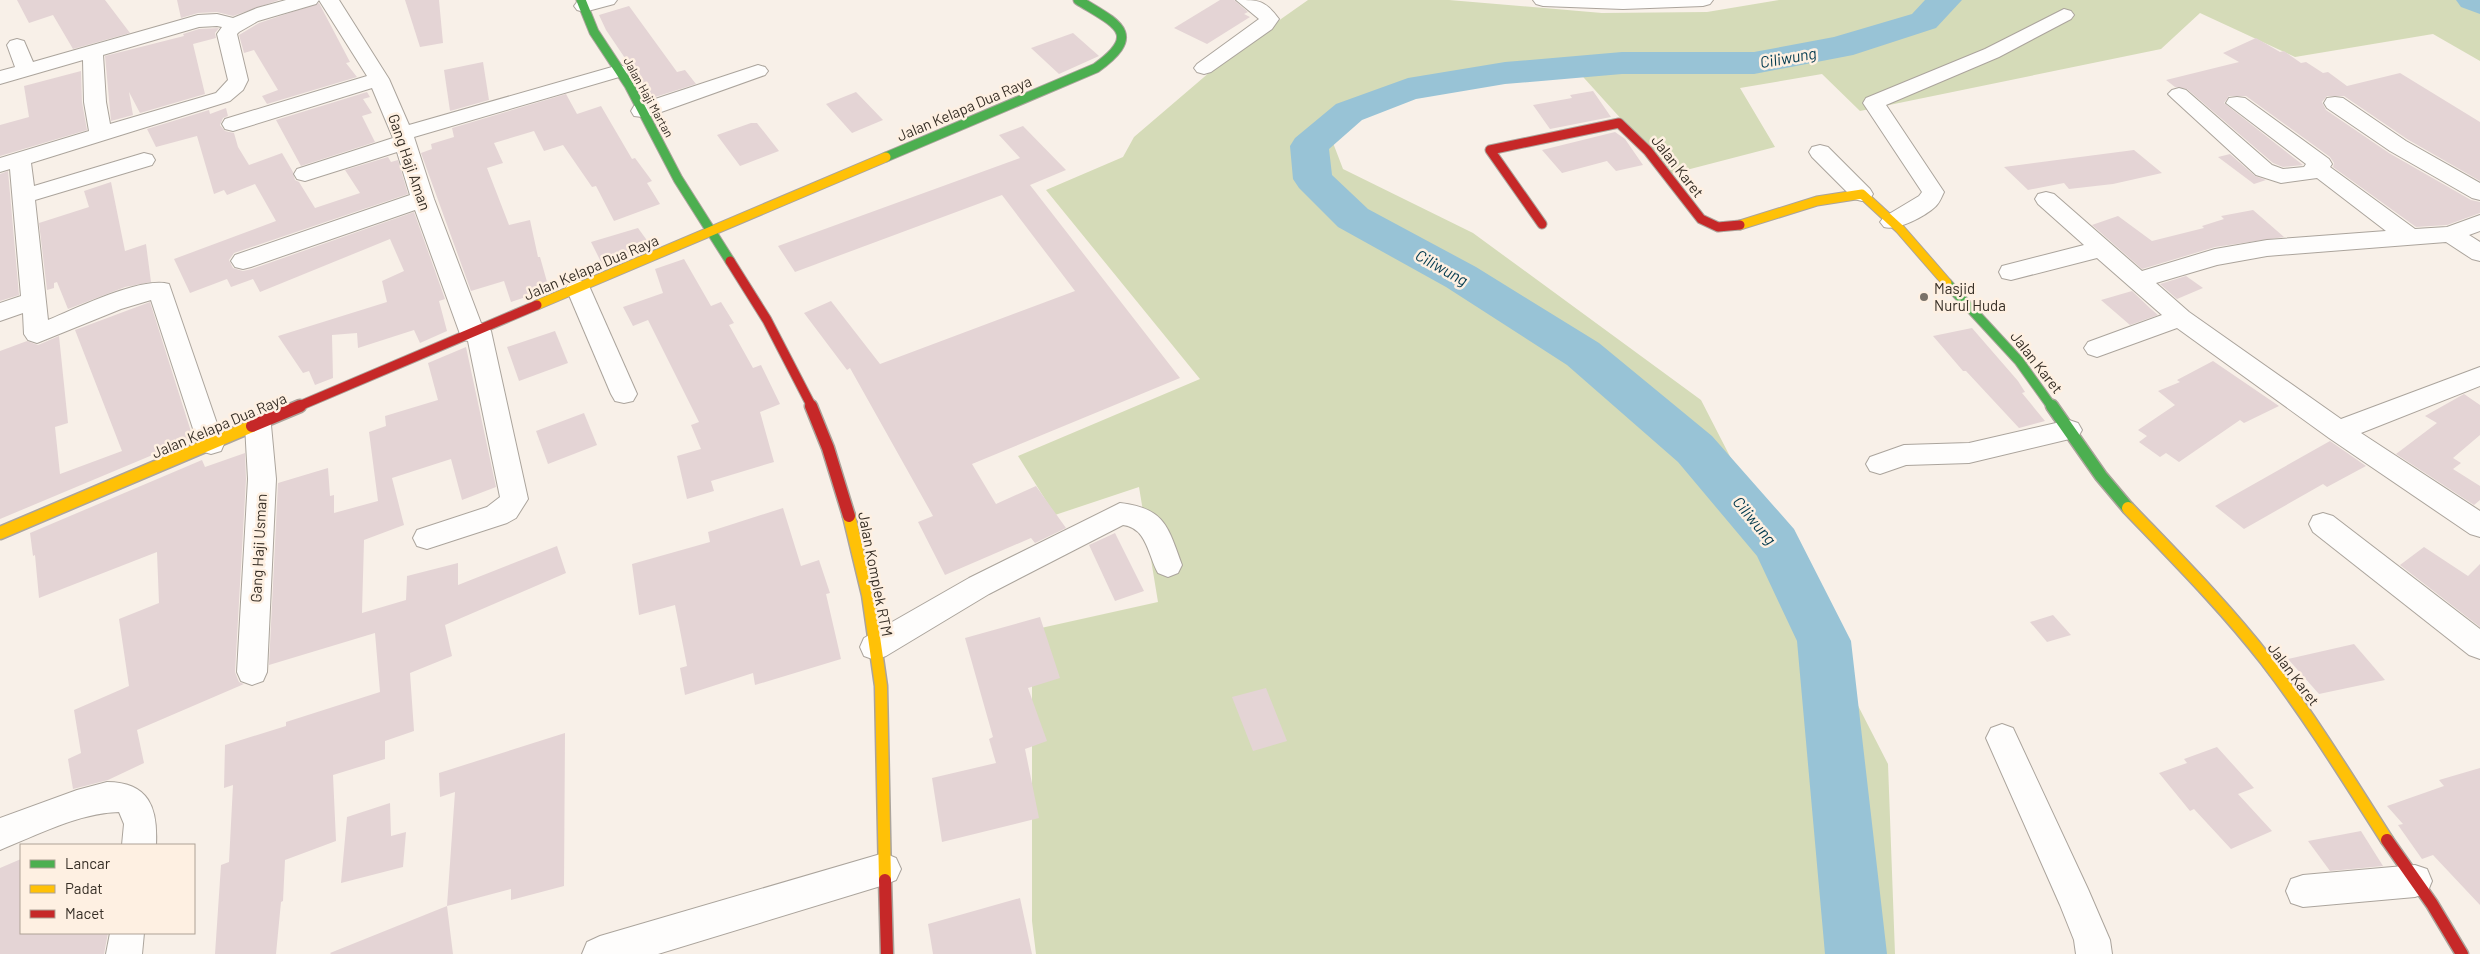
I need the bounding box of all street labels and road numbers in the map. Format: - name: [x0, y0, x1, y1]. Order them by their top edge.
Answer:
- street label: Jalan Haji Martan: [621, 55, 677, 139]
- street label: Jalan Kelapa Dua Raya: [894, 71, 1034, 145]
- street label: Gang Haji Aman: [385, 111, 435, 213]
- street label: Jalan Karet: [1648, 131, 1708, 201]
- street label: Jalan Kelapa Dua Raya: [521, 230, 661, 304]
- street label: Jalan Karet: [2007, 327, 2067, 397]
- street label: Jalan Kelapa Dua Raya: [149, 388, 289, 462]
- street label: Gang Haji Usman: [246, 493, 270, 603]
- street label: Jalan Komplek RTM: [855, 510, 897, 638]
- street label: Jalan Karet: [2265, 639, 2323, 709]

